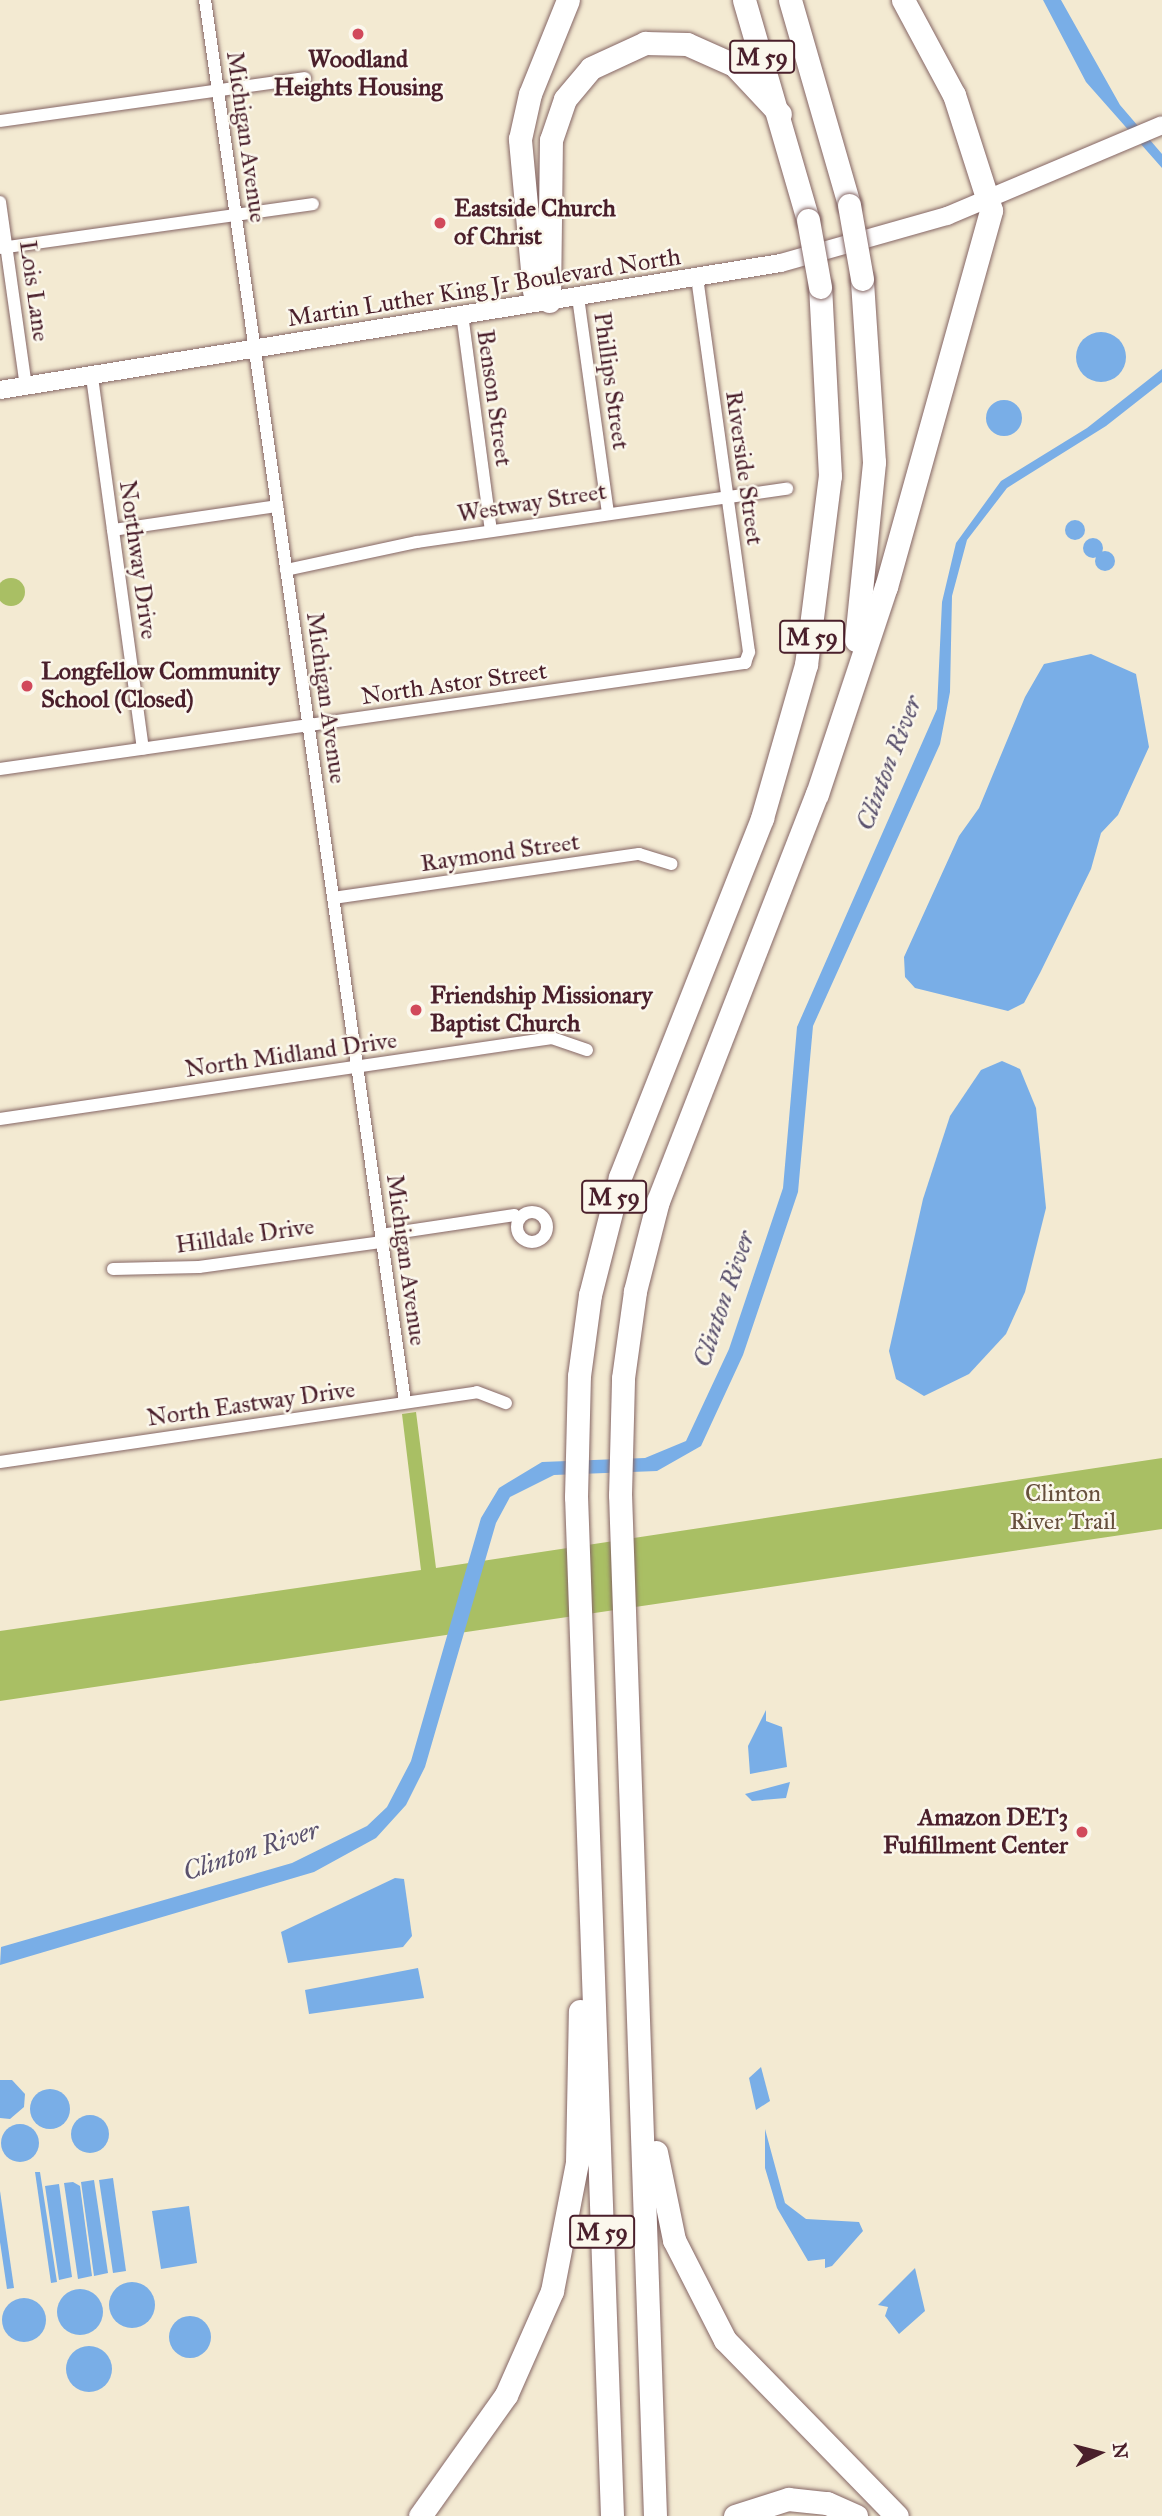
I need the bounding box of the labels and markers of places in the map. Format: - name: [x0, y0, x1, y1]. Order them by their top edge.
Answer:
- marker: Woodland Heights Housing: [350, 26, 366, 42]
- place label: Woodland Heights Housing: [274, 46, 442, 102]
- place label: Eastside Church of Christ: [454, 195, 616, 251]
- marker: Eastside Church of Christ: [432, 215, 448, 231]
- place label: Longfellow Community School (Closed): [41, 658, 280, 714]
- marker: Longfellow Community School (Closed): [19, 678, 35, 694]
- place label: Friendship Missionary Baptist Church: [430, 982, 652, 1038]
- marker: Friendship Missionary Baptist Church: [408, 1002, 424, 1018]
- place label: Amazon DET3 Fulfillment Center: [883, 1804, 1068, 1860]
- marker: Amazon DET3 Fulfillment Center: [1074, 1824, 1090, 1840]

